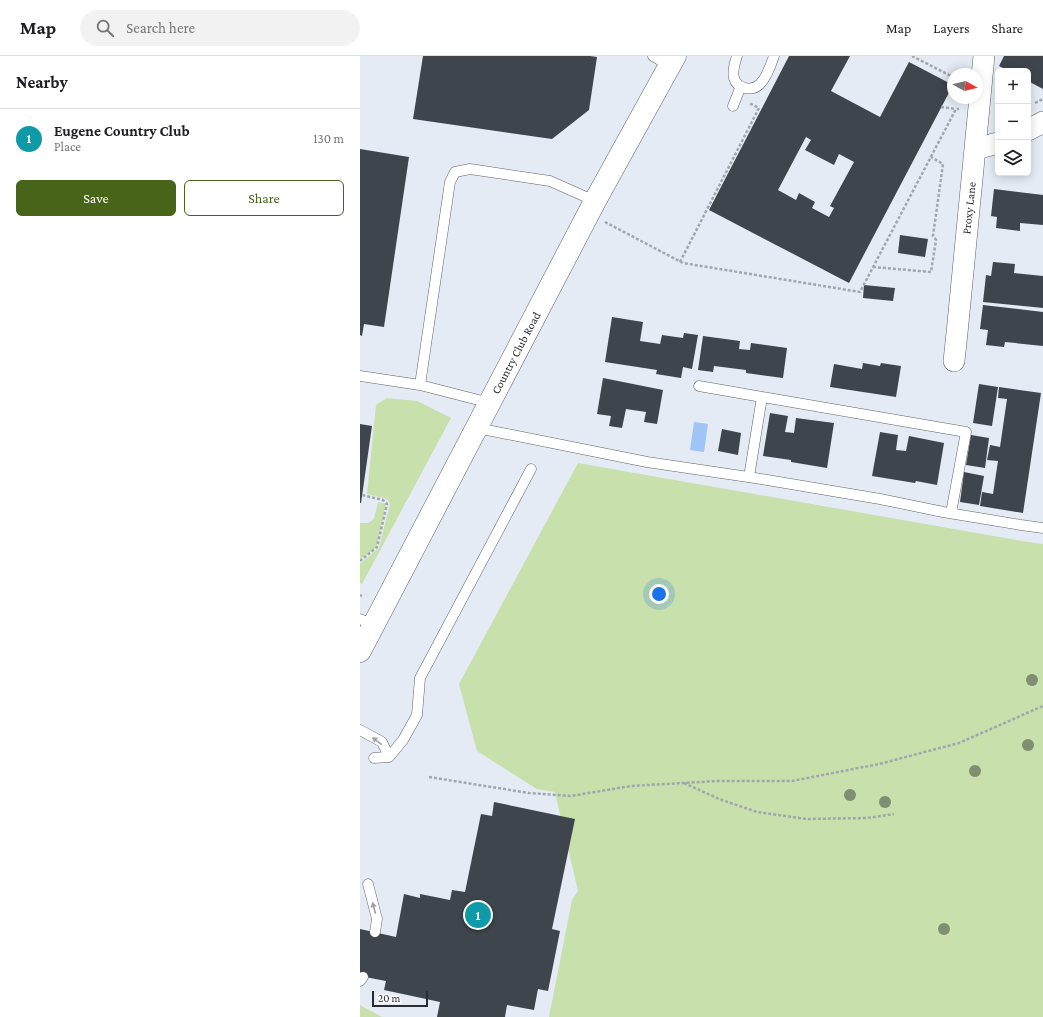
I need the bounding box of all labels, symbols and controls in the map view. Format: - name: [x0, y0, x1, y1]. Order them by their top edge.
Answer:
- search box: [80, 10, 360, 46]
- text: Map: [20, 17, 56, 38]
- icon: search: [94, 17, 116, 39]
- text: Search here: [126, 20, 195, 36]
- text: Map: [886, 20, 911, 36]
- text: Layers: [933, 20, 970, 36]
- text: Share: [992, 20, 1023, 36]
- north arrow: [947, 68, 983, 104]
- map controls: [995, 68, 1031, 176]
- button: +: [995, 68, 1031, 104]
- text: Nearby: [16, 73, 68, 92]
- button: −: [995, 104, 1031, 140]
- text: Eugene Country Club: [54, 123, 190, 139]
- text: 1: [27, 131, 31, 146]
- text: 130 m: [313, 131, 344, 146]
- text: Place: [54, 139, 81, 154]
- button: layers: [995, 140, 1031, 176]
- button: Save: [16, 180, 176, 216]
- button: Share: [184, 180, 344, 216]
- street label: Proxy Lane: [959, 181, 979, 235]
- street label: Country Club Road: [488, 309, 544, 397]
- your location: [649, 584, 669, 604]
- one-way arrow: [372, 737, 383, 745]
- pin: 1: [465, 900, 491, 930]
- one-way arrow: [371, 902, 377, 914]
- scale bar: [372, 989, 428, 1008]
- text: 20 m: [378, 992, 400, 1004]

